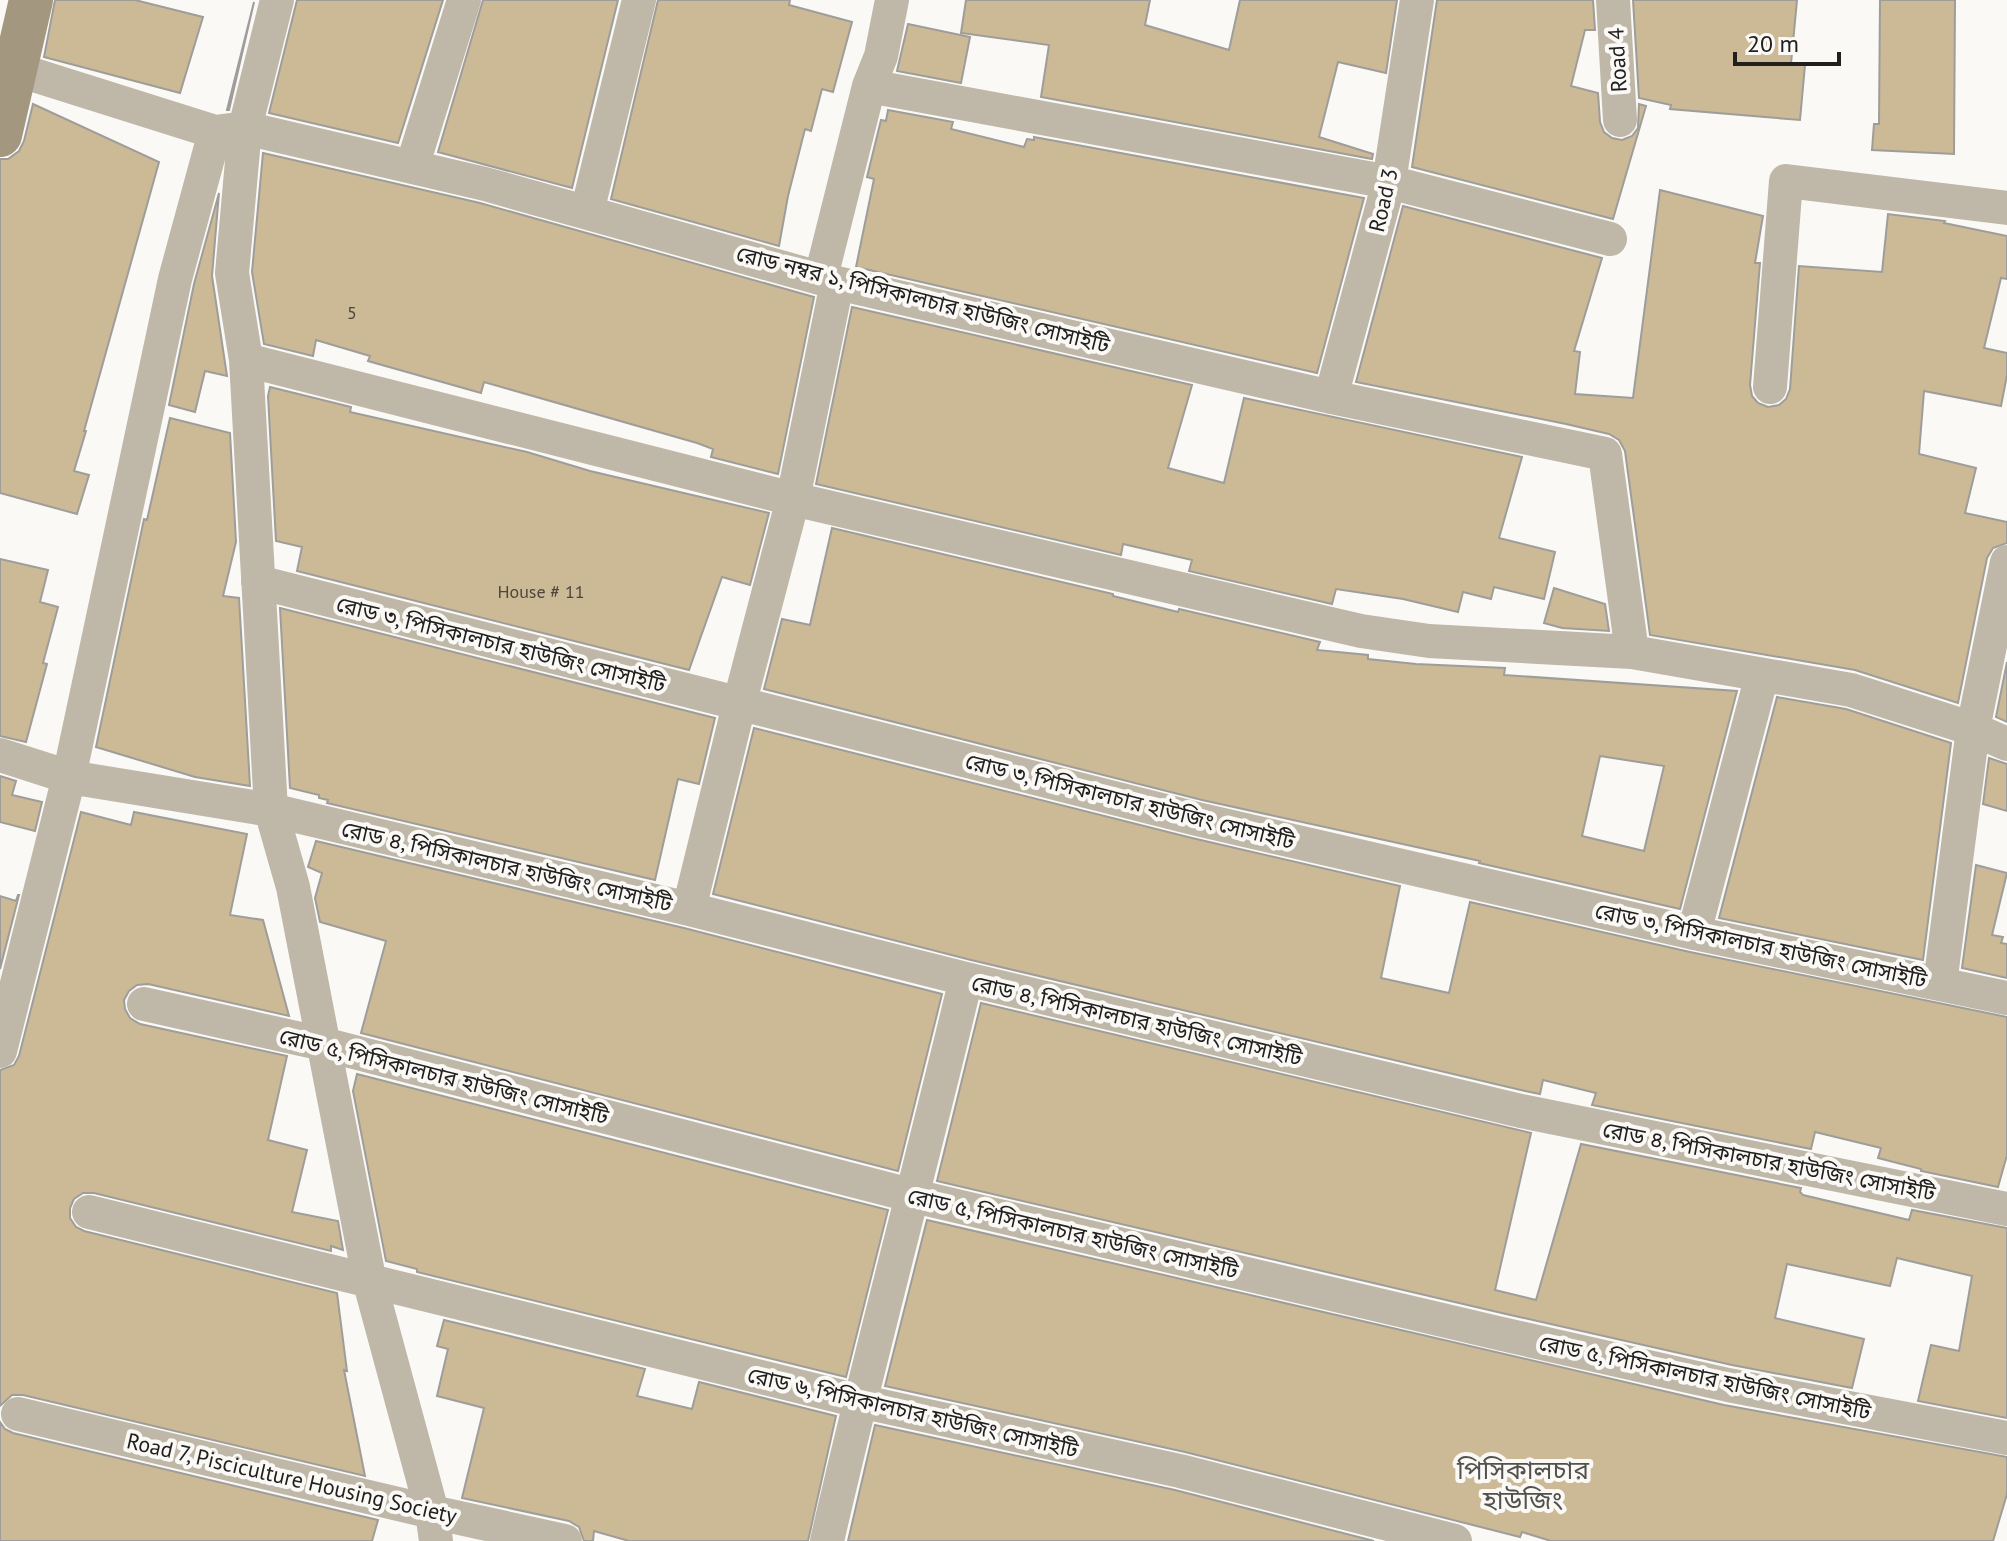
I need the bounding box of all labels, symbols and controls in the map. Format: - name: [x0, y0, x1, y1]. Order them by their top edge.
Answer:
- scale bar: [1735, 16, 1839, 66]
- street label: Road 4: [1601, 27, 1633, 93]
- text: 20 m: [1747, 28, 1799, 59]
- street label: Road 3: [1362, 165, 1404, 235]
- street label: রোড নম্বর ১, পিসিকালচার হাউজিং সোসাইটি: [733, 239, 1113, 359]
- house number: 5: [347, 301, 357, 324]
- house number: House # 11: [497, 580, 585, 603]
- street label: রোড ৩, পিসিকালচার হাউজিং সোসাইটি: [333, 589, 669, 699]
- street label: রোড ৩, পিসিকালচার হাউজিং সোসাইটি: [962, 746, 1298, 856]
- street label: রোড ৪, পিসিকালচার হাউজিং সোসাইটি: [339, 814, 676, 918]
- street label: রোড ৩, পিসিকালচার হাউজিং সোসাইটি: [1593, 896, 1930, 994]
- street label: রোড ৪, পিসিকালচার হাউজিং সোসাইটি: [969, 968, 1306, 1072]
- street label: রোড ৫, পিসিকালচার হাউজিং সোসাইটি: [276, 1021, 612, 1131]
- street label: রোড ৪, পিসিকালচার হাউজিং সোসাইটি: [1600, 1115, 1939, 1207]
- street label: রোড ৫, পিসিকালচার হাউজিং সোসাইটি: [905, 1181, 1242, 1285]
- street label: রোড ৫, পিসিকালচার হাউজিং সোসাইটি: [1537, 1328, 1874, 1426]
- street label: রোড ৬, পিসিকালচার হাউজিং সোসাইটি: [745, 1360, 1082, 1464]
- street label: Road 7, Pisciculture Housing Society: [124, 1426, 461, 1530]
- district label: পিসিকালচার হাউজিং: [1456, 1453, 1589, 1516]

